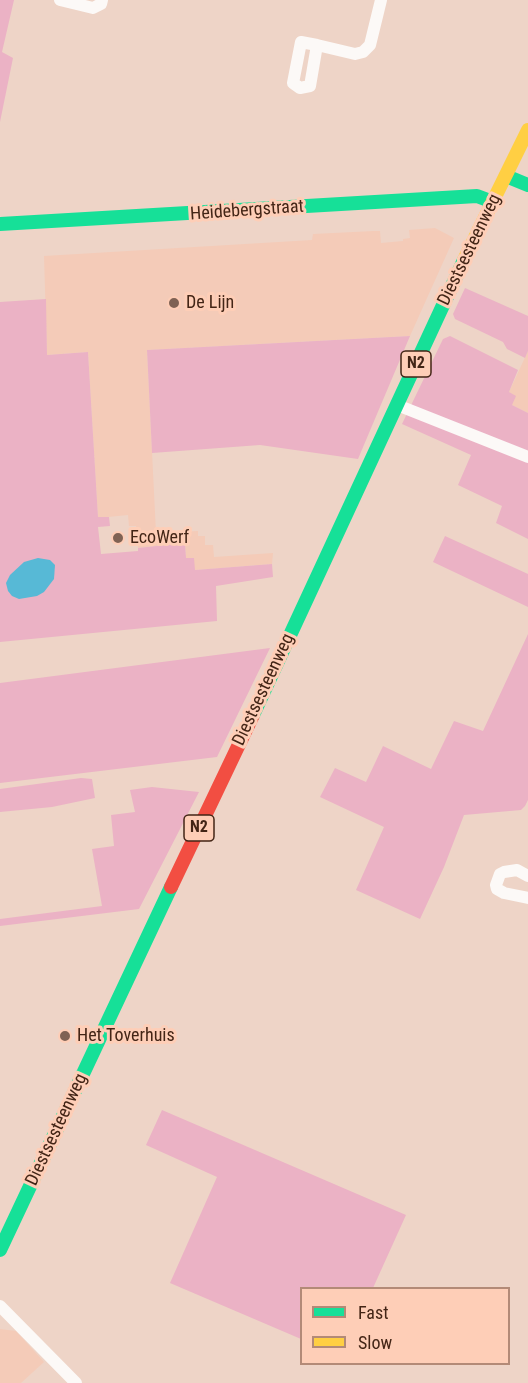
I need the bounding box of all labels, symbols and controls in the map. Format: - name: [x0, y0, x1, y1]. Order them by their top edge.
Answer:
- street label: Diestsesteenweg: [434, 191, 506, 309]
- street label: Heidebergstraat: [189, 196, 305, 226]
- place label: De Lijn: [186, 292, 234, 314]
- marker: De Lijn: [167, 296, 181, 310]
- road number: N2: [401, 351, 431, 377]
- place label: EcoWerf: [130, 527, 189, 549]
- marker: EcoWerf: [111, 531, 125, 545]
- street label: Diestsesteenweg: [229, 631, 299, 749]
- road number: N2: [184, 815, 214, 841]
- place label: Het Toverhuis: [77, 1025, 175, 1047]
- marker: Het Toverhuis: [58, 1029, 72, 1043]
- street label: Diestsesteenweg: [22, 1071, 92, 1189]
- legend: [300, 1287, 510, 1365]
- text: Fast: [358, 1302, 389, 1323]
- text: Slow: [358, 1332, 392, 1353]

